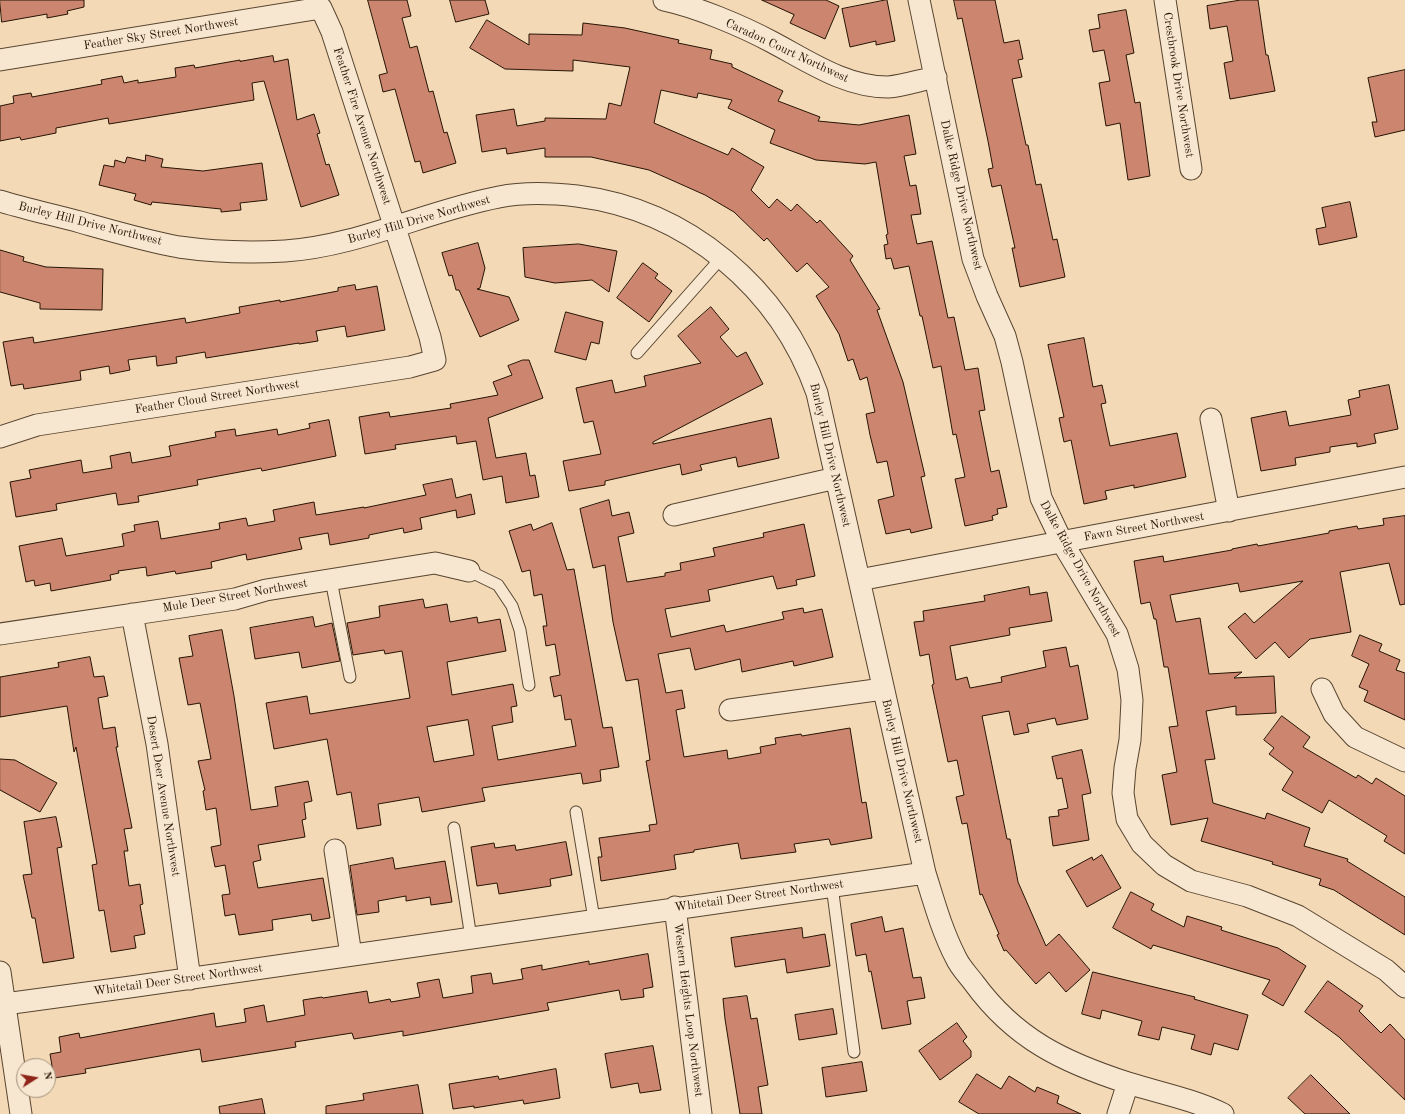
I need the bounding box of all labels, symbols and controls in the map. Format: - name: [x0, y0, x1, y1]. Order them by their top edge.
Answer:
- street label: Crestbrook Drive Northwest: [1159, 11, 1197, 159]
- street label: Feather Sky Street Northwest: [83, 15, 239, 53]
- street label: Caradon Court Northwest: [723, 16, 851, 86]
- street label: Feather Fire Avenue Northwest: [330, 46, 394, 206]
- street label: Dalke Ridge Drive Northwest: [937, 118, 985, 272]
- street label: Burley Hill Drive Northwest: [346, 193, 492, 247]
- street label: Burley Hill Drive Northwest: [17, 199, 163, 249]
- street label: Feather Cloud Street Northwest: [134, 377, 300, 417]
- street label: Burley Hill Drive Northwest: [806, 382, 854, 528]
- street label: Dalke Ridge Drive Northwest: [1036, 498, 1124, 640]
- street label: Fawn Street Northwest: [1083, 509, 1205, 545]
- street label: Mule Deer Street Northwest: [161, 576, 309, 616]
- street label: Burley Hill Drive Northwest: [878, 698, 926, 844]
- street label: Desert Deer Avenue Northwest: [143, 715, 183, 877]
- street label: Whitetail Deer Street Northwest: [674, 877, 844, 915]
- street label: Western Heights Loop Northwest: [670, 922, 706, 1098]
- street label: Whitetail Deer Street Northwest: [93, 961, 263, 999]
- north arrow: [16, 1058, 56, 1098]
- text: N: [41, 1071, 53, 1081]

